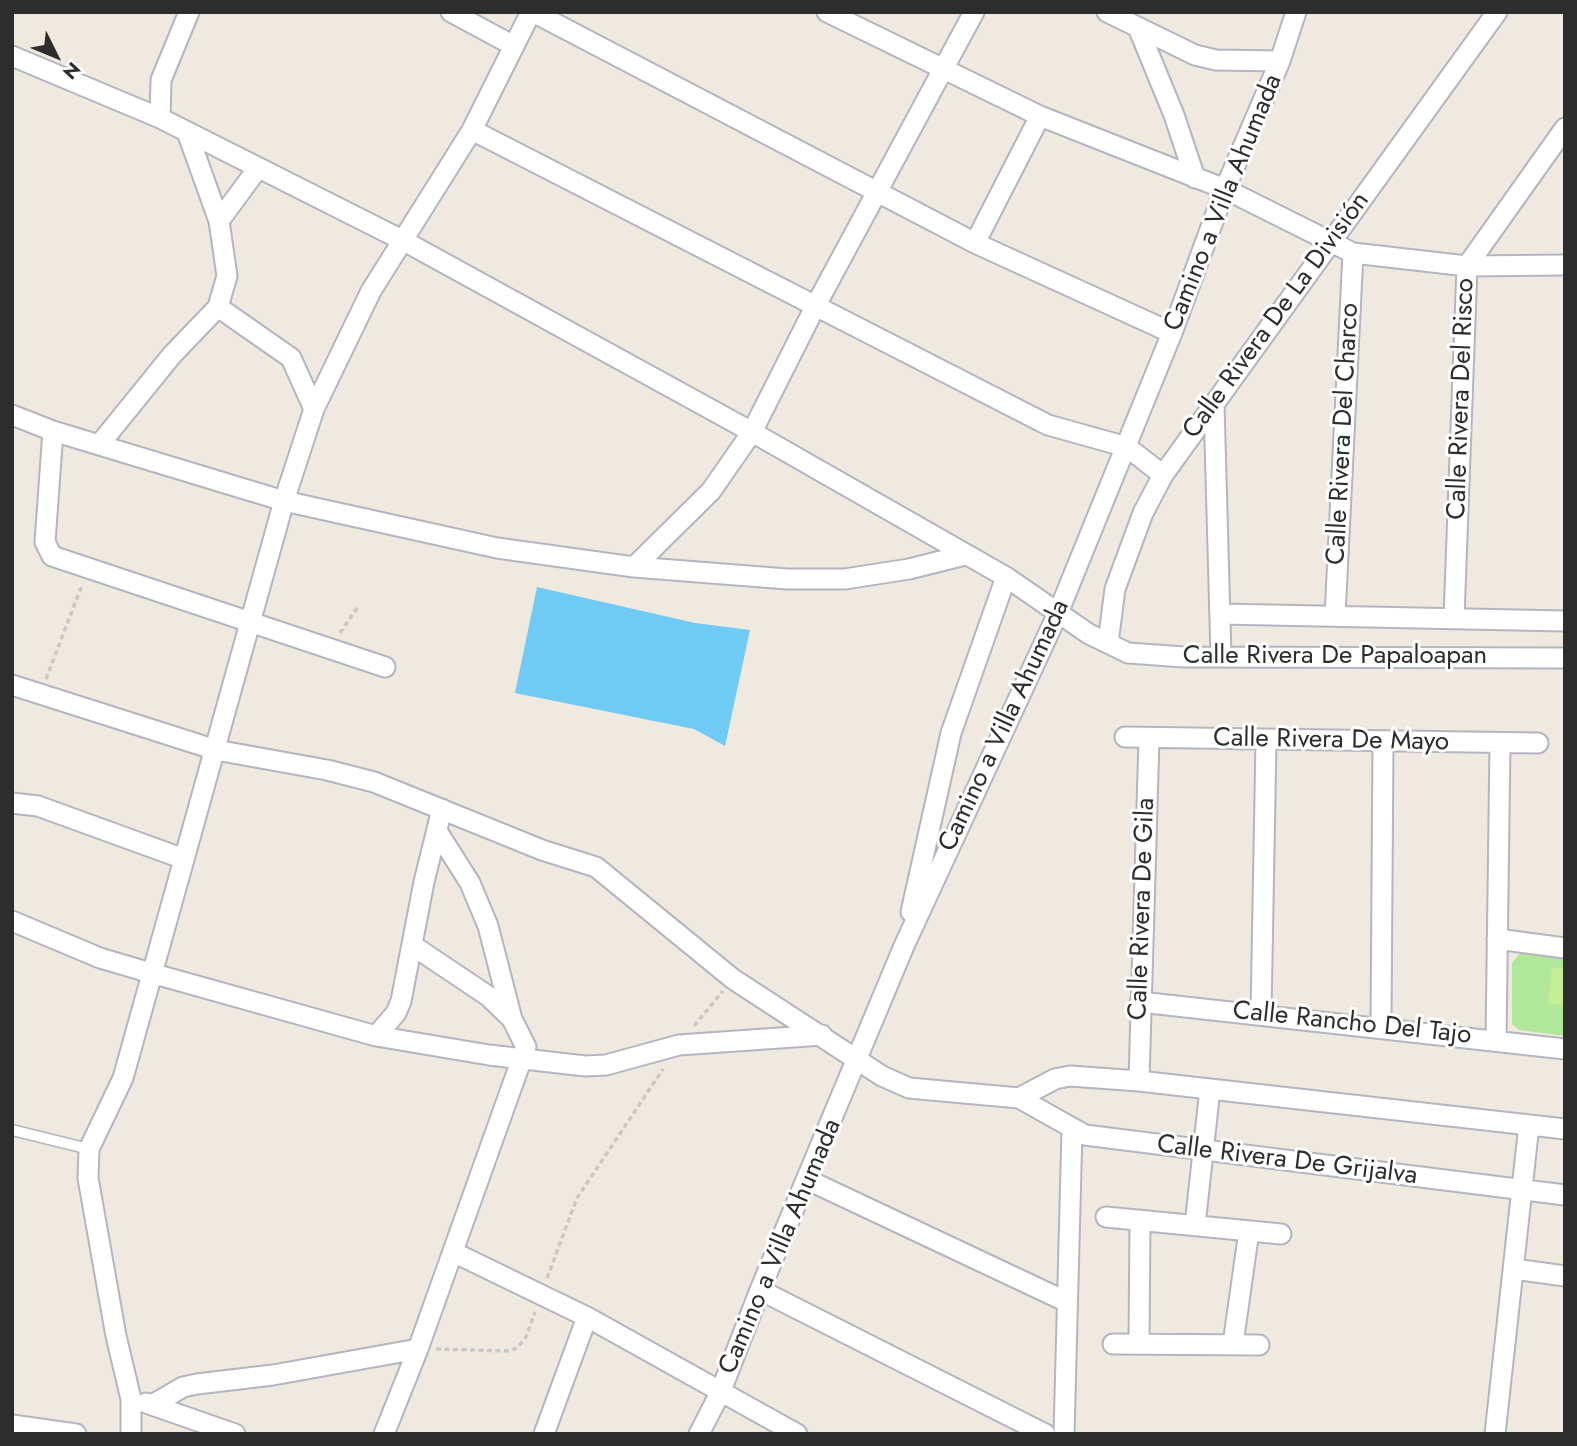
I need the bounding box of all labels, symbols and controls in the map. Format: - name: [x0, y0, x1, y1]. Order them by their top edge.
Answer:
- north arrow: [21, 21, 91, 91]
- text: N: [57, 56, 87, 85]
- street label: Camino a Villa Ahumada: [1158, 70, 1290, 336]
- street label: Calle Rivera De La División: [1177, 187, 1377, 445]
- street label: Calle Rivera Del Risco: [1442, 278, 1482, 520]
- street label: Calle Rivera Del Charco: [1322, 302, 1366, 566]
- street label: Camino a Villa Ahumada: [933, 595, 1077, 857]
- street label: Calle Rivera De Papaloapan: [1183, 641, 1487, 673]
- street label: Calle Rivera De Mayo: [1213, 723, 1449, 759]
- street label: Calle Rivera De Gila: [1124, 797, 1162, 1021]
- street label: Calle Rancho Del Tajo: [1231, 996, 1473, 1052]
- street label: Camino a Villa Ahumada: [713, 1115, 849, 1379]
- street label: Calle Rivera De Grijalva: [1155, 1130, 1419, 1192]

